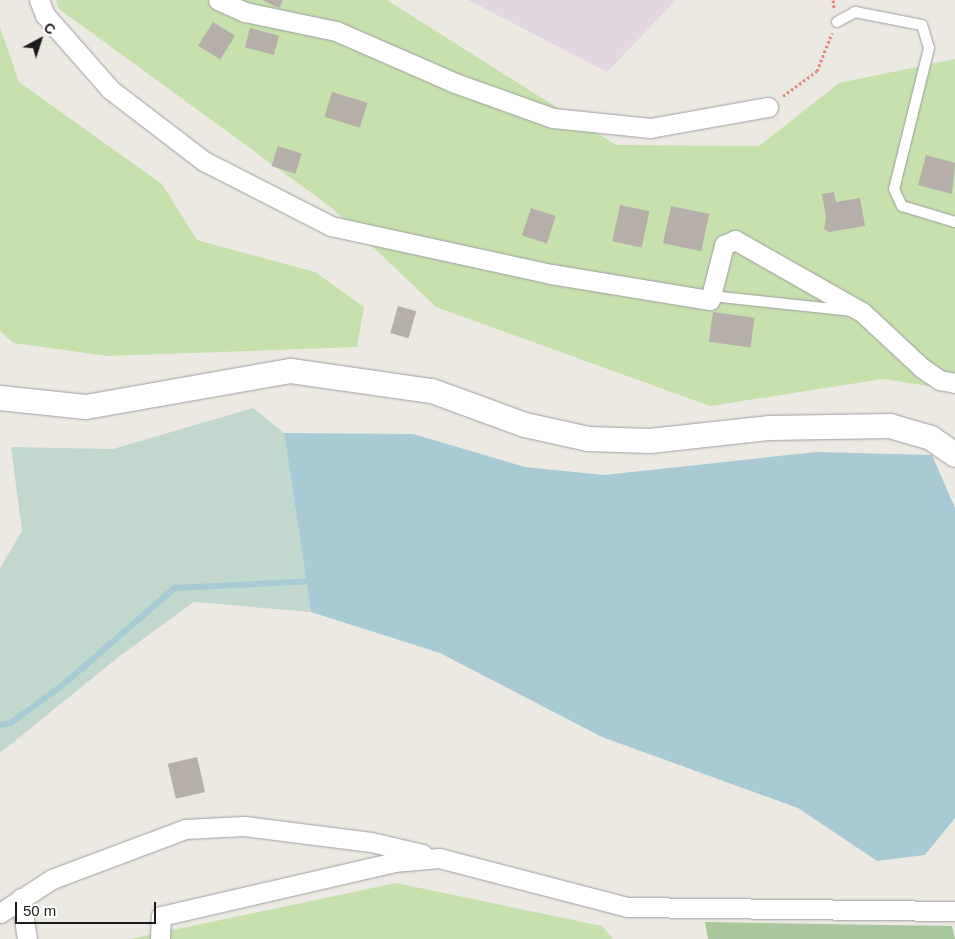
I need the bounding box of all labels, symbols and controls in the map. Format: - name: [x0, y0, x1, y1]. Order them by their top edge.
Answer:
- north arrow: [15, 15, 65, 65]
- text: С: [41, 19, 59, 38]
- scale bar: [18, 892, 159, 924]
- text: 50 m: [23, 902, 56, 919]

